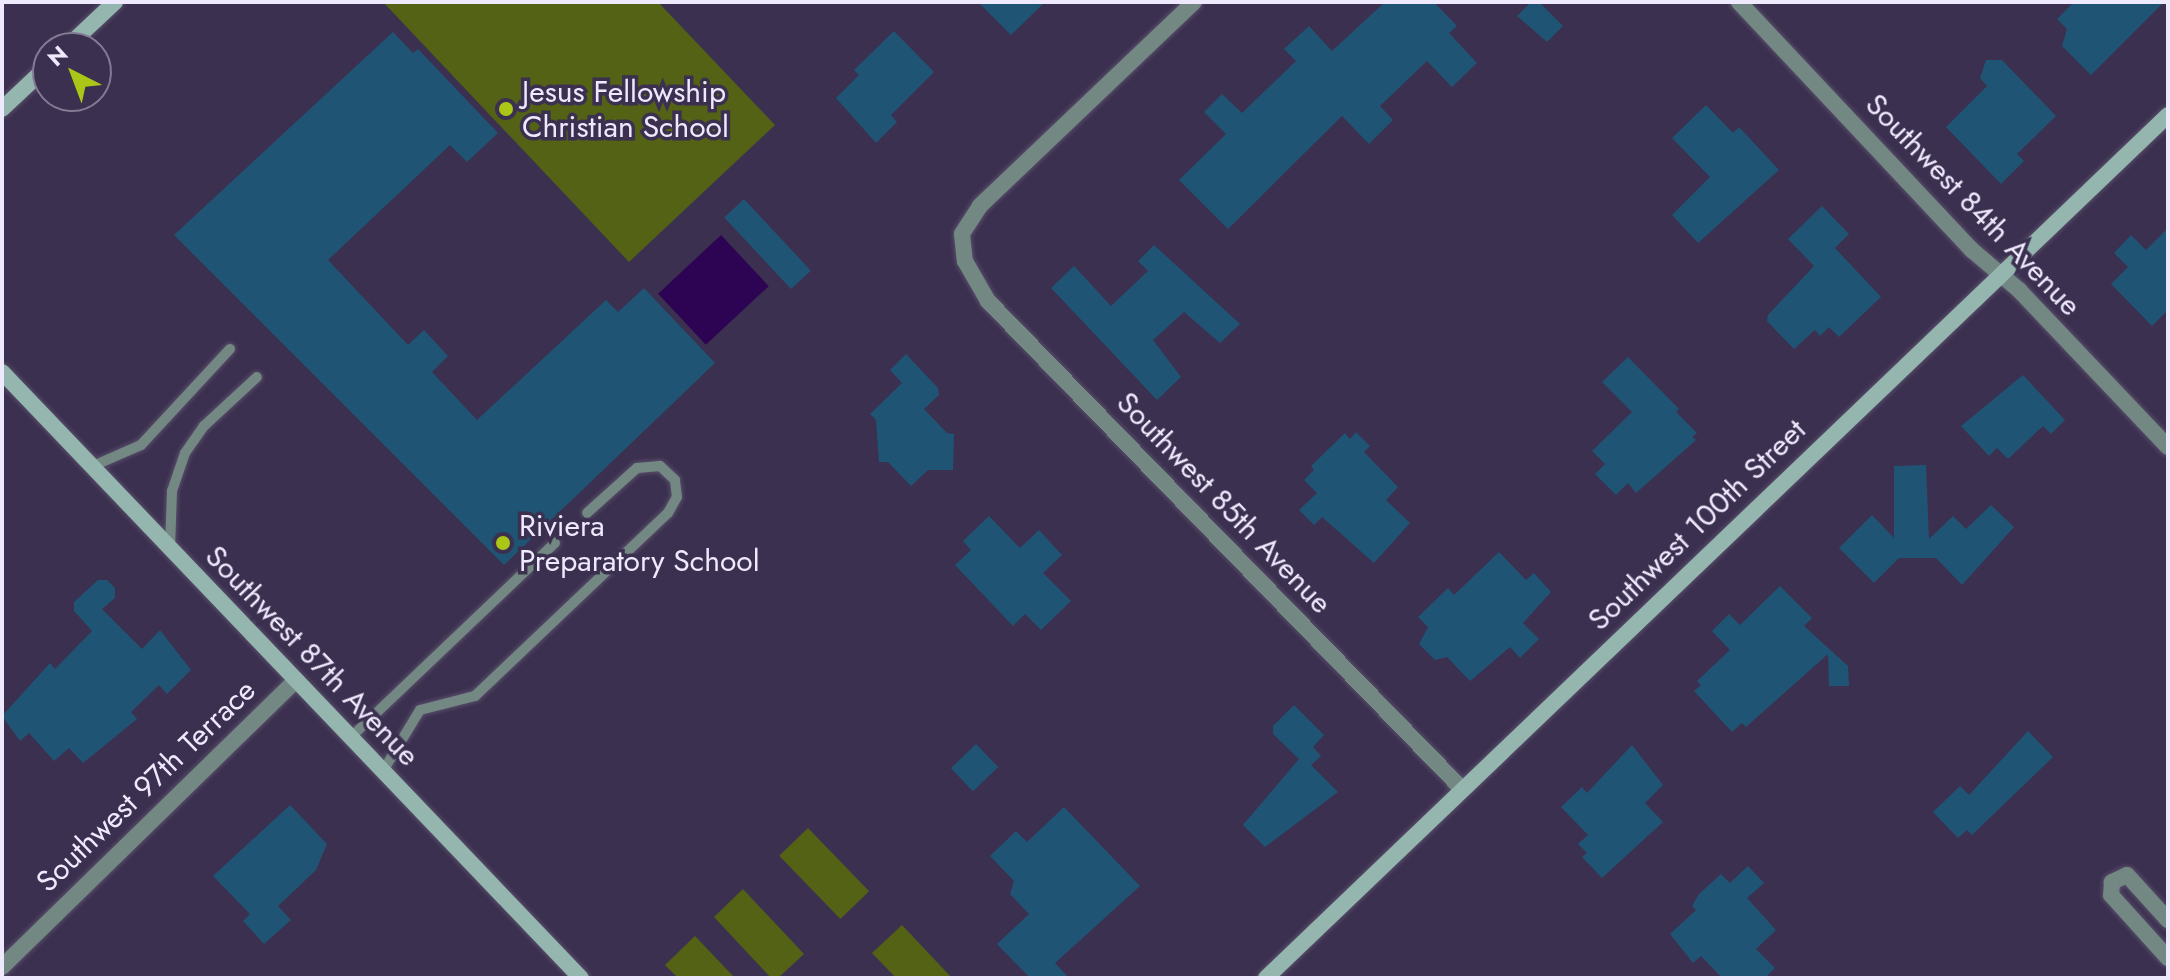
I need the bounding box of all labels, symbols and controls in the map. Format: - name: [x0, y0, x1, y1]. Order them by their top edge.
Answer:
- north arrow: [32, 32, 112, 112]
- text: N: [40, 38, 74, 73]
- place label: Jesus Fellowship Christian School: [522, 74, 729, 144]
- street label: Southwest 84th Avenue: [1858, 87, 2088, 323]
- marker: Jesus Fellowship Christian School: [497, 100, 515, 118]
- street label: Southwest 85th Avenue: [1109, 385, 1339, 621]
- street label: Southwest 100th Street: [1581, 412, 1813, 638]
- place label: Riviera Preparatory School: [519, 508, 760, 578]
- marker: Riviera Preparatory School: [494, 534, 512, 552]
- street label: Southwest 87th Avenue: [198, 538, 426, 774]
- street label: Southwest 97th Terrace: [29, 672, 263, 900]

